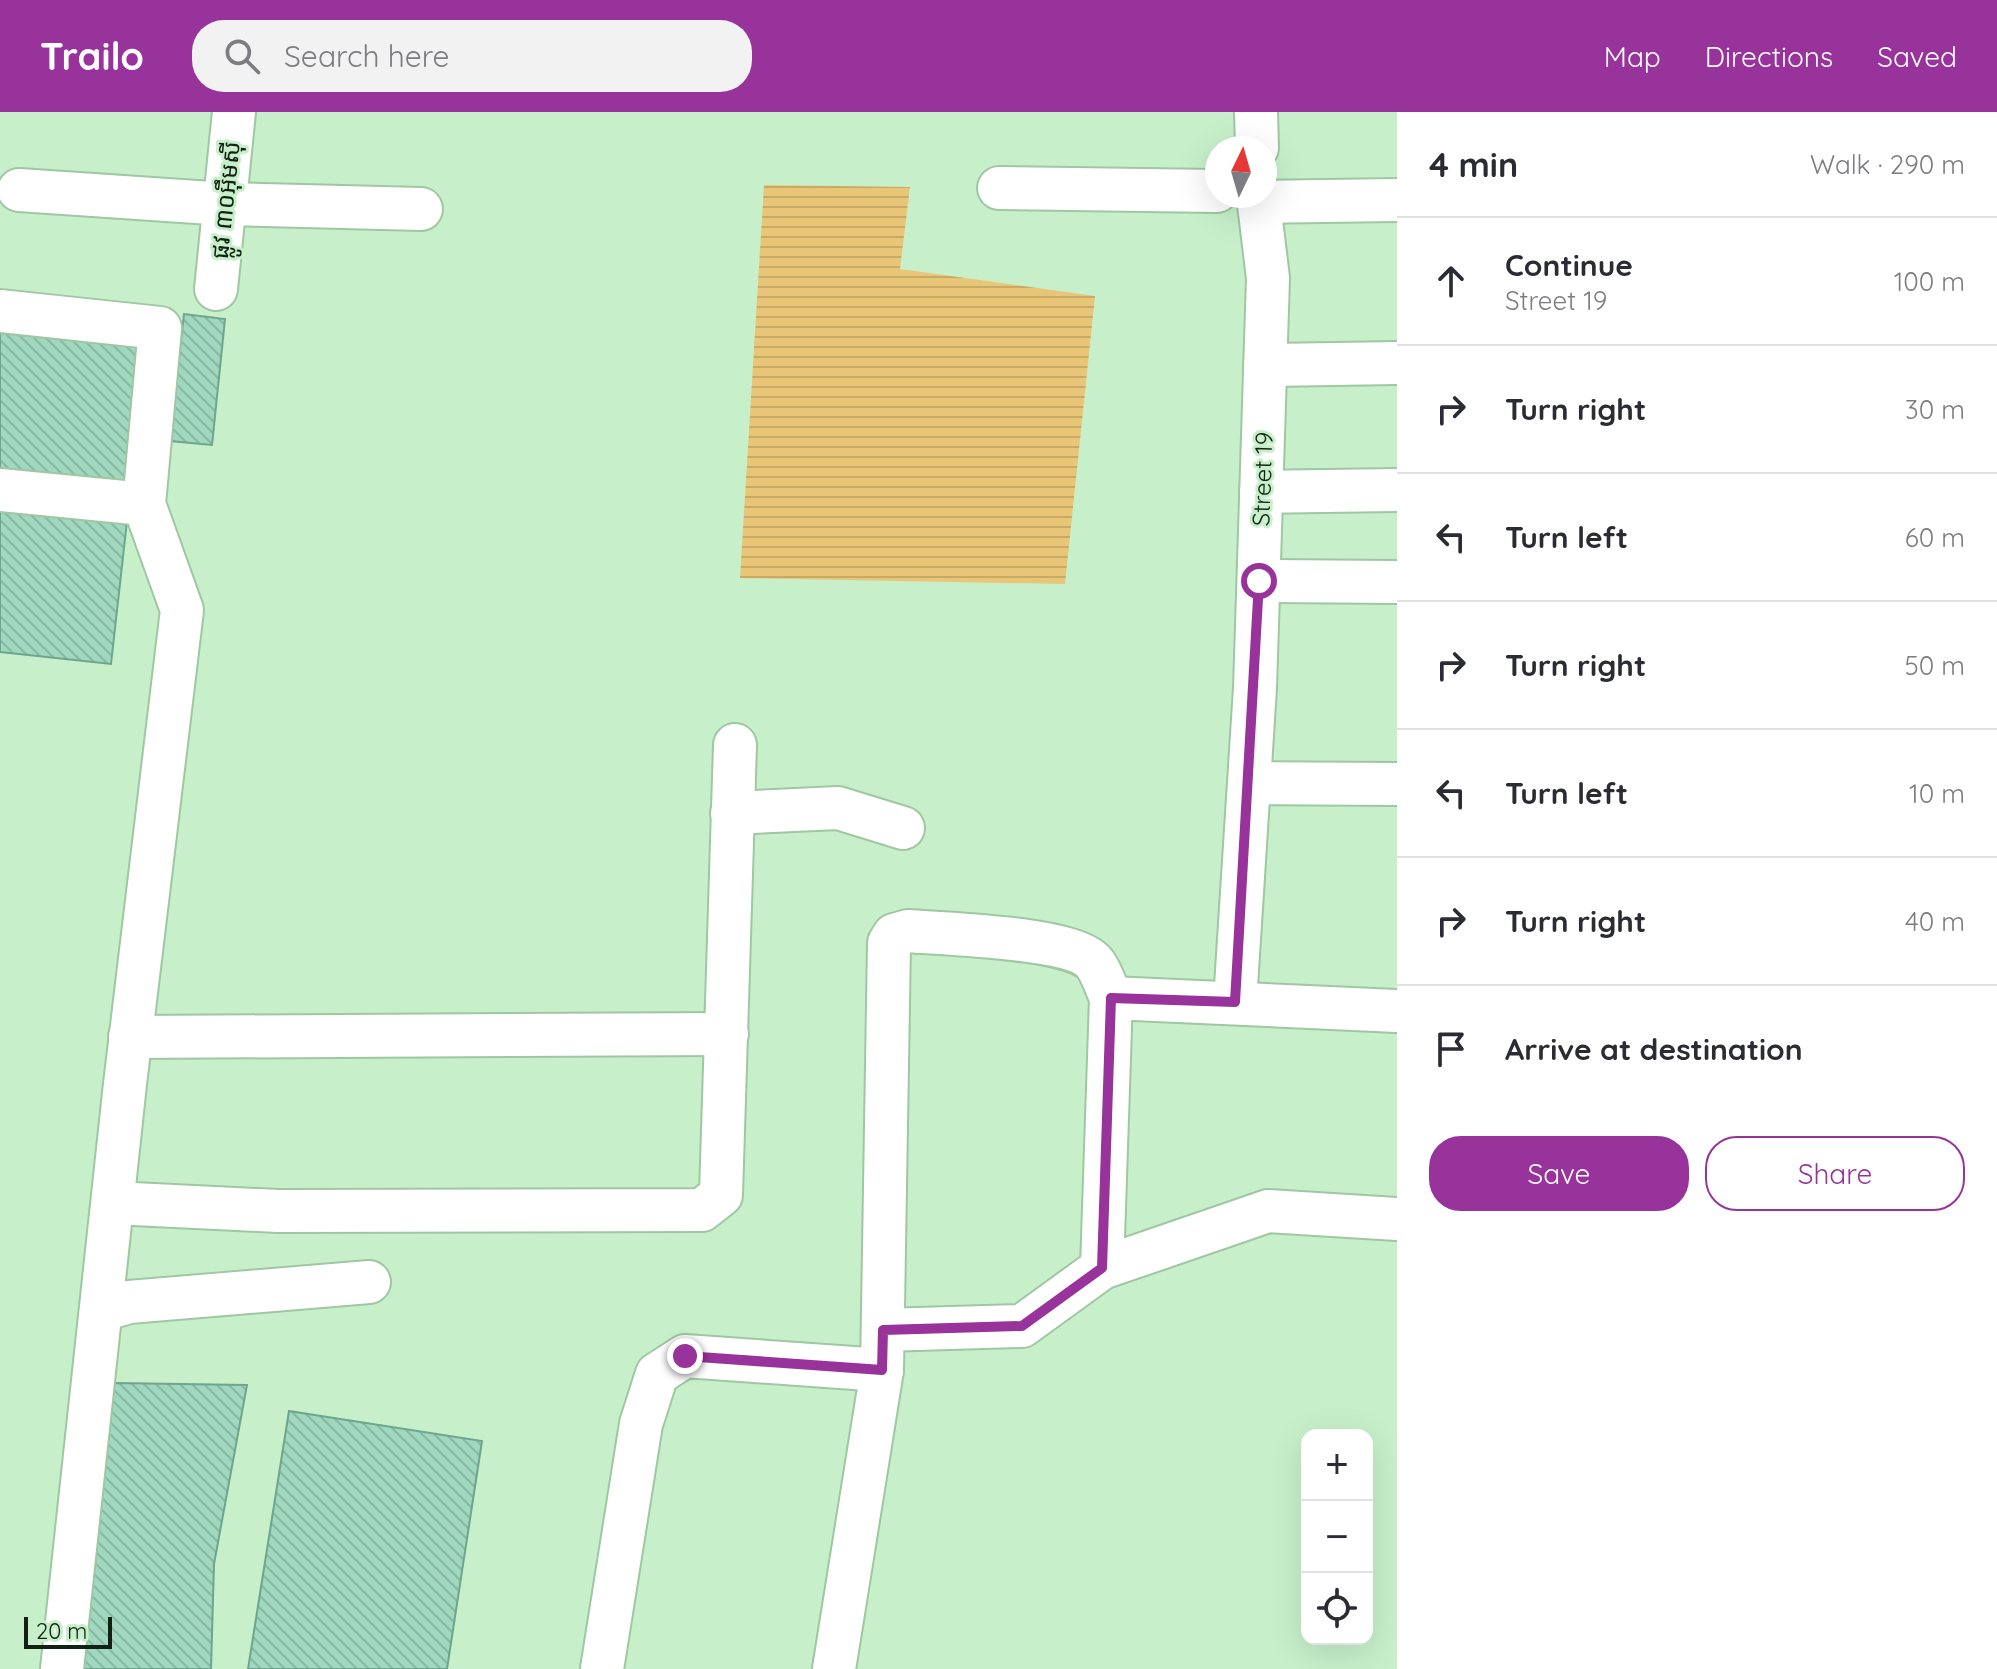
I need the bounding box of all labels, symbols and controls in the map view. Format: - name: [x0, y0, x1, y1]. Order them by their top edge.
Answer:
- search box: [192, 20, 752, 92]
- text: Trailo: [40, 32, 144, 80]
- icon: search: [220, 34, 264, 78]
- text: Search here: [284, 37, 450, 75]
- text: Map: [1604, 39, 1661, 74]
- text: Directions: [1705, 39, 1833, 74]
- text: Saved: [1877, 39, 1957, 74]
- north arrow: [1205, 136, 1277, 208]
- street label: ផ្លូវ ៣០អ៊ឹមស៊ី: [204, 140, 254, 261]
- text: 4 min: [1429, 143, 1518, 186]
- text: Walk · 290 m: [1810, 148, 1965, 181]
- text: Continue: [1505, 246, 1633, 284]
- icon: ahead: [1429, 259, 1473, 303]
- text: 100 m: [1894, 265, 1965, 298]
- text: Street 19: [1505, 284, 1607, 317]
- icon: right: [1429, 387, 1473, 431]
- text: Turn right: [1505, 390, 1646, 428]
- text: 30 m: [1905, 393, 1965, 426]
- street label: Street 19: [1245, 431, 1279, 527]
- icon: left: [1429, 515, 1473, 559]
- text: Turn left: [1505, 518, 1628, 556]
- text: 60 m: [1905, 521, 1965, 554]
- route start: [1241, 563, 1277, 599]
- icon: right: [1429, 643, 1473, 687]
- text: Turn right: [1505, 646, 1646, 684]
- text: 50 m: [1905, 649, 1965, 682]
- icon: left: [1429, 771, 1473, 815]
- text: Turn left: [1505, 774, 1628, 812]
- text: 10 m: [1909, 777, 1965, 810]
- icon: right: [1429, 899, 1473, 943]
- text: Turn right: [1505, 902, 1646, 940]
- text: 40 m: [1905, 905, 1965, 938]
- icon: arrive: [1429, 1027, 1473, 1071]
- text: Arrive at destination: [1505, 1030, 1803, 1068]
- button: Save: [1429, 1136, 1689, 1211]
- button: Share: [1705, 1136, 1965, 1211]
- route end: [667, 1338, 703, 1374]
- map controls: [1301, 1429, 1373, 1645]
- button: +: [1301, 1429, 1373, 1501]
- button: −: [1301, 1501, 1373, 1573]
- button: locate: [1301, 1573, 1373, 1645]
- scale bar: [24, 1613, 112, 1649]
- text: 20 m: [36, 1617, 87, 1645]

